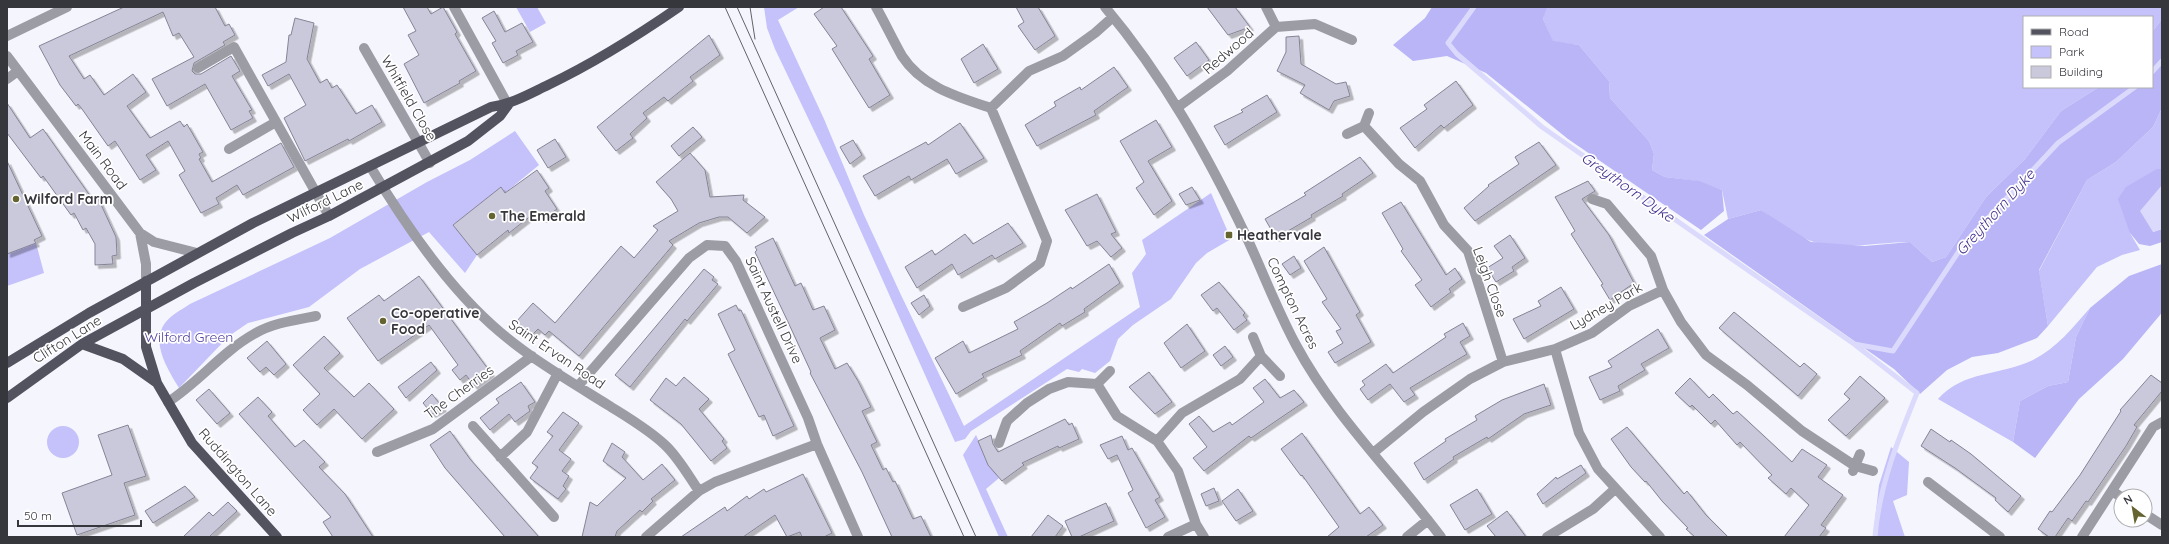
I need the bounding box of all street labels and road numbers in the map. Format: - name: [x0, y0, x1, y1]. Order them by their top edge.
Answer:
- street label: Redwood: [1199, 24, 1257, 78]
- street label: Whitfield Close: [377, 52, 441, 144]
- street label: Main Road: [75, 127, 131, 193]
- street label: Wilford Lane: [284, 175, 366, 227]
- street label: Leigh Close: [1469, 244, 1511, 320]
- street label: Saint Austell Drive: [741, 254, 807, 366]
- street label: Compton Acres: [1263, 254, 1323, 352]
- street label: Lydney Park: [1566, 278, 1646, 334]
- street label: Clifton Lane: [29, 311, 105, 367]
- street label: Saint Ervan Road: [505, 315, 609, 393]
- street label: The Cherries: [421, 361, 497, 423]
- street label: Ruddington Lane: [195, 424, 281, 520]

